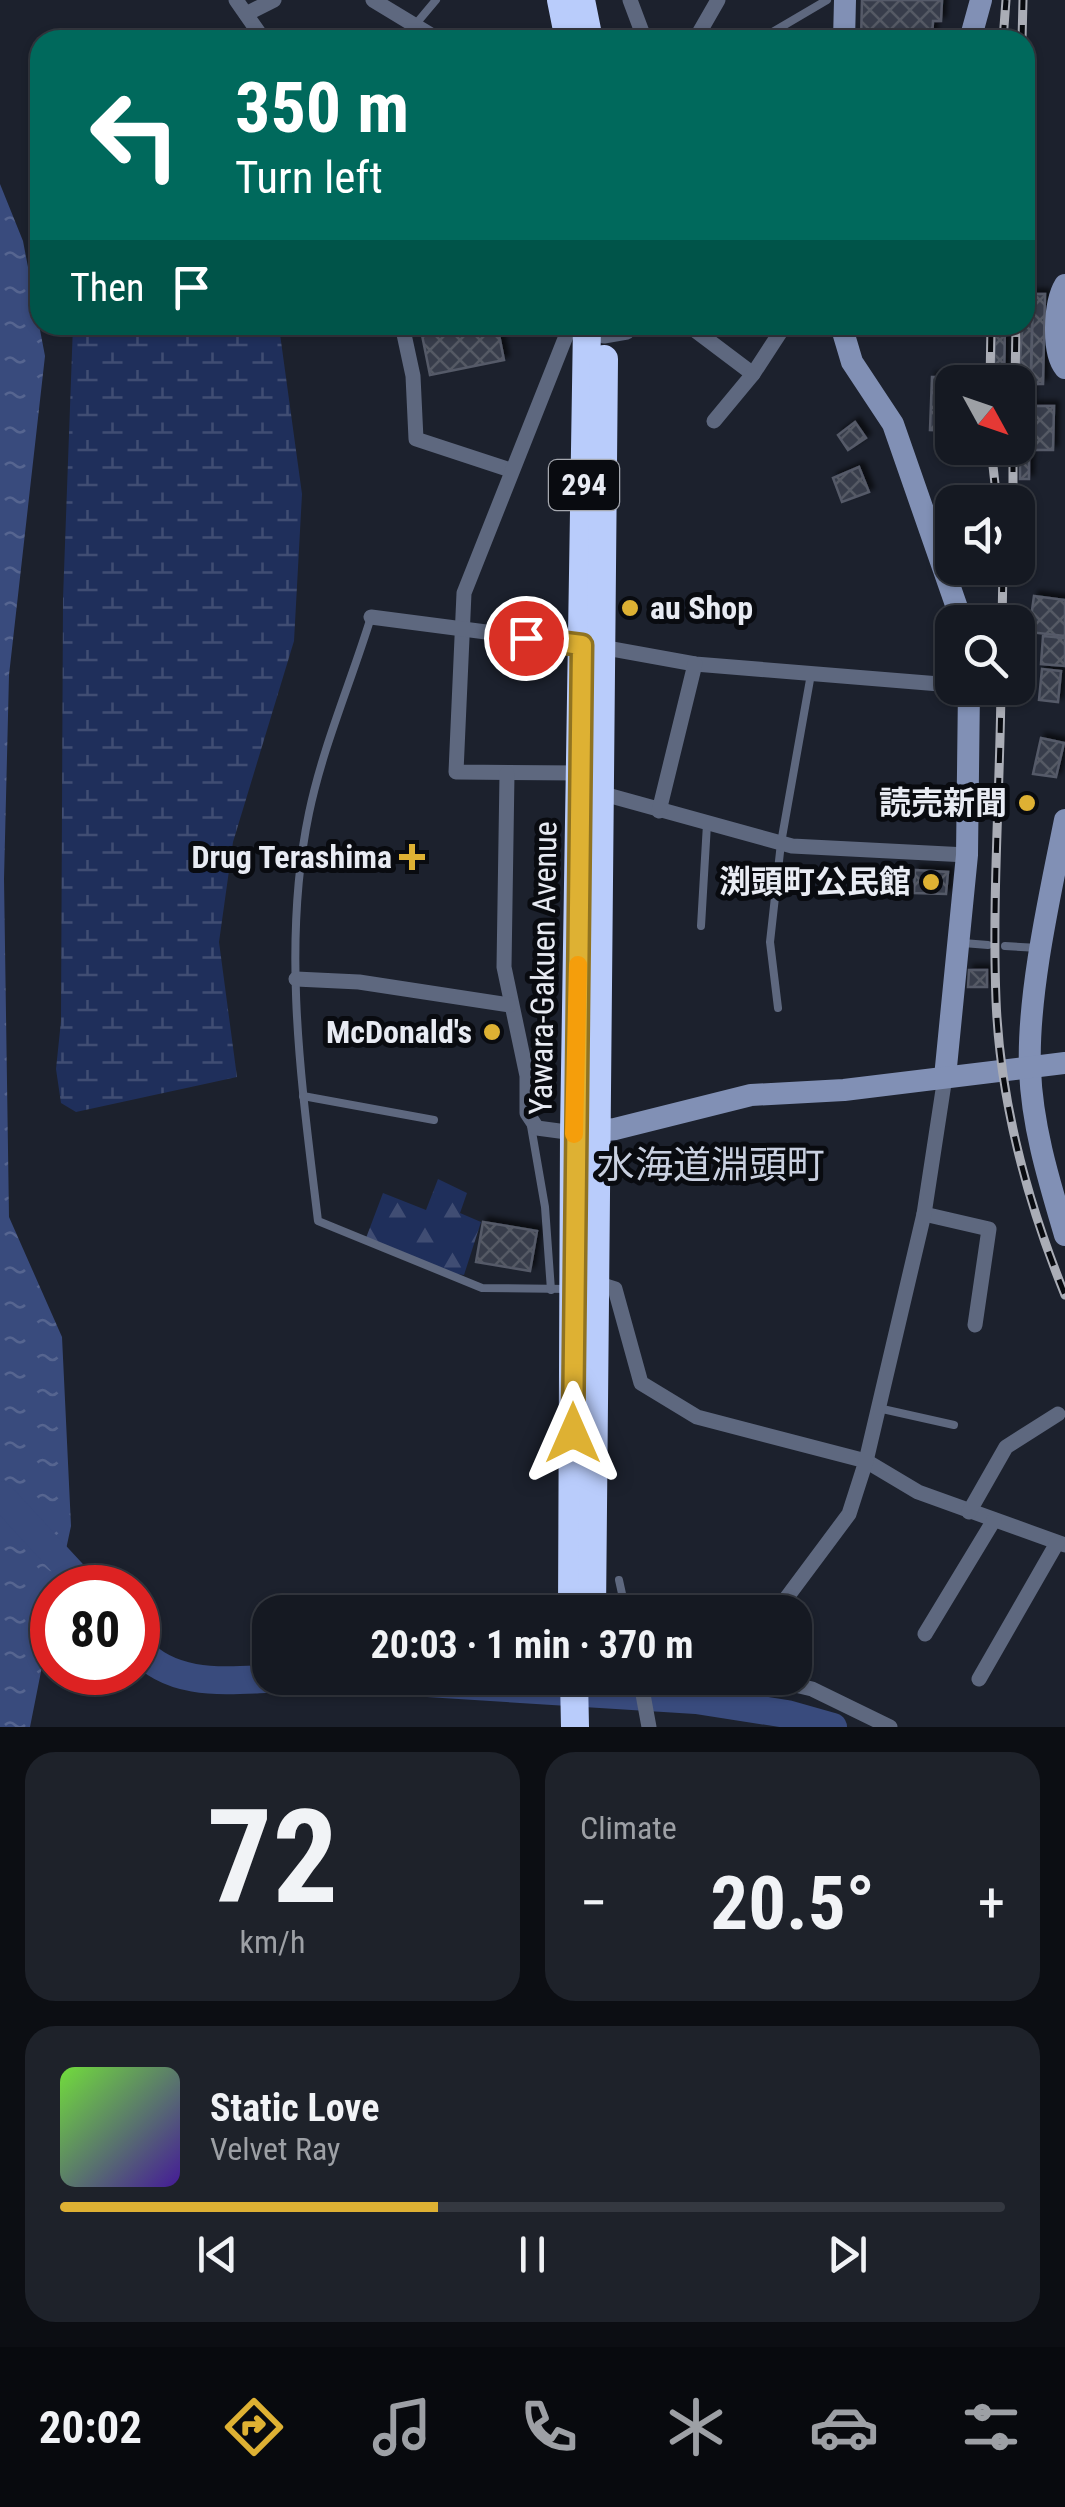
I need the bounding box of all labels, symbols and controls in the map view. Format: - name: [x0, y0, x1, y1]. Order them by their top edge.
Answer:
- text: 350 m: [235, 67, 409, 149]
- icon: left: [70, 70, 200, 200]
- text: Turn left: [235, 151, 383, 204]
- icon: arrive: [164, 260, 219, 315]
- text: Then: [70, 266, 144, 310]
- north arrow: [935, 365, 1035, 465]
- map controls: [935, 365, 1035, 705]
- road number: 294: [549, 460, 619, 510]
- button: sound: [935, 485, 1035, 585]
- place label: au Shop: [650, 589, 753, 627]
- pin: [484, 596, 569, 681]
- marker: au Shop: [619, 597, 641, 619]
- button: search: [935, 605, 1035, 705]
- icon: arrive: [499, 611, 554, 666]
- place label: 読売新聞: [879, 784, 1007, 822]
- marker: 読売新聞: [1016, 792, 1038, 814]
- street label: Yawara-Gakuen Avenue: [521, 821, 565, 1115]
- place label: Drug Terashima: [191, 838, 392, 876]
- marker: Drug Terashima: [401, 846, 423, 868]
- place label: 渕頭町公民館: [719, 863, 911, 901]
- marker: 渕頭町公民館: [920, 871, 942, 893]
- place label: McDonald's: [326, 1013, 472, 1051]
- marker: McDonald's: [481, 1021, 503, 1043]
- district label: 水海道淵頭町: [597, 1143, 825, 1187]
- position arrow: [521, 1381, 625, 1485]
- speed limit sign: 80: [30, 1565, 160, 1695]
- text: 20:03 · 1 min · 370 m: [371, 1623, 693, 1667]
- text: 72: [207, 1781, 338, 1934]
- text: Climate: [580, 1809, 677, 1847]
- text: 20.5°: [710, 1859, 875, 1947]
- text: −: [580, 1871, 608, 1935]
- text: +: [978, 1871, 1005, 1935]
- text: km/h: [240, 1923, 305, 1961]
- text: Static Love: [210, 2086, 379, 2130]
- text: Velvet Ray: [210, 2130, 340, 2168]
- icon: previous: [190, 2227, 245, 2282]
- icon: pause: [505, 2227, 560, 2282]
- icon: next: [820, 2227, 875, 2282]
- icon: directions: [219, 2392, 289, 2462]
- icon: music: [367, 2392, 437, 2462]
- icon: phone: [514, 2392, 584, 2462]
- icon: climate: [661, 2392, 731, 2462]
- icon: car: [809, 2392, 879, 2462]
- icon: filters: [956, 2392, 1026, 2462]
- text: 20:02: [39, 2401, 142, 2454]

